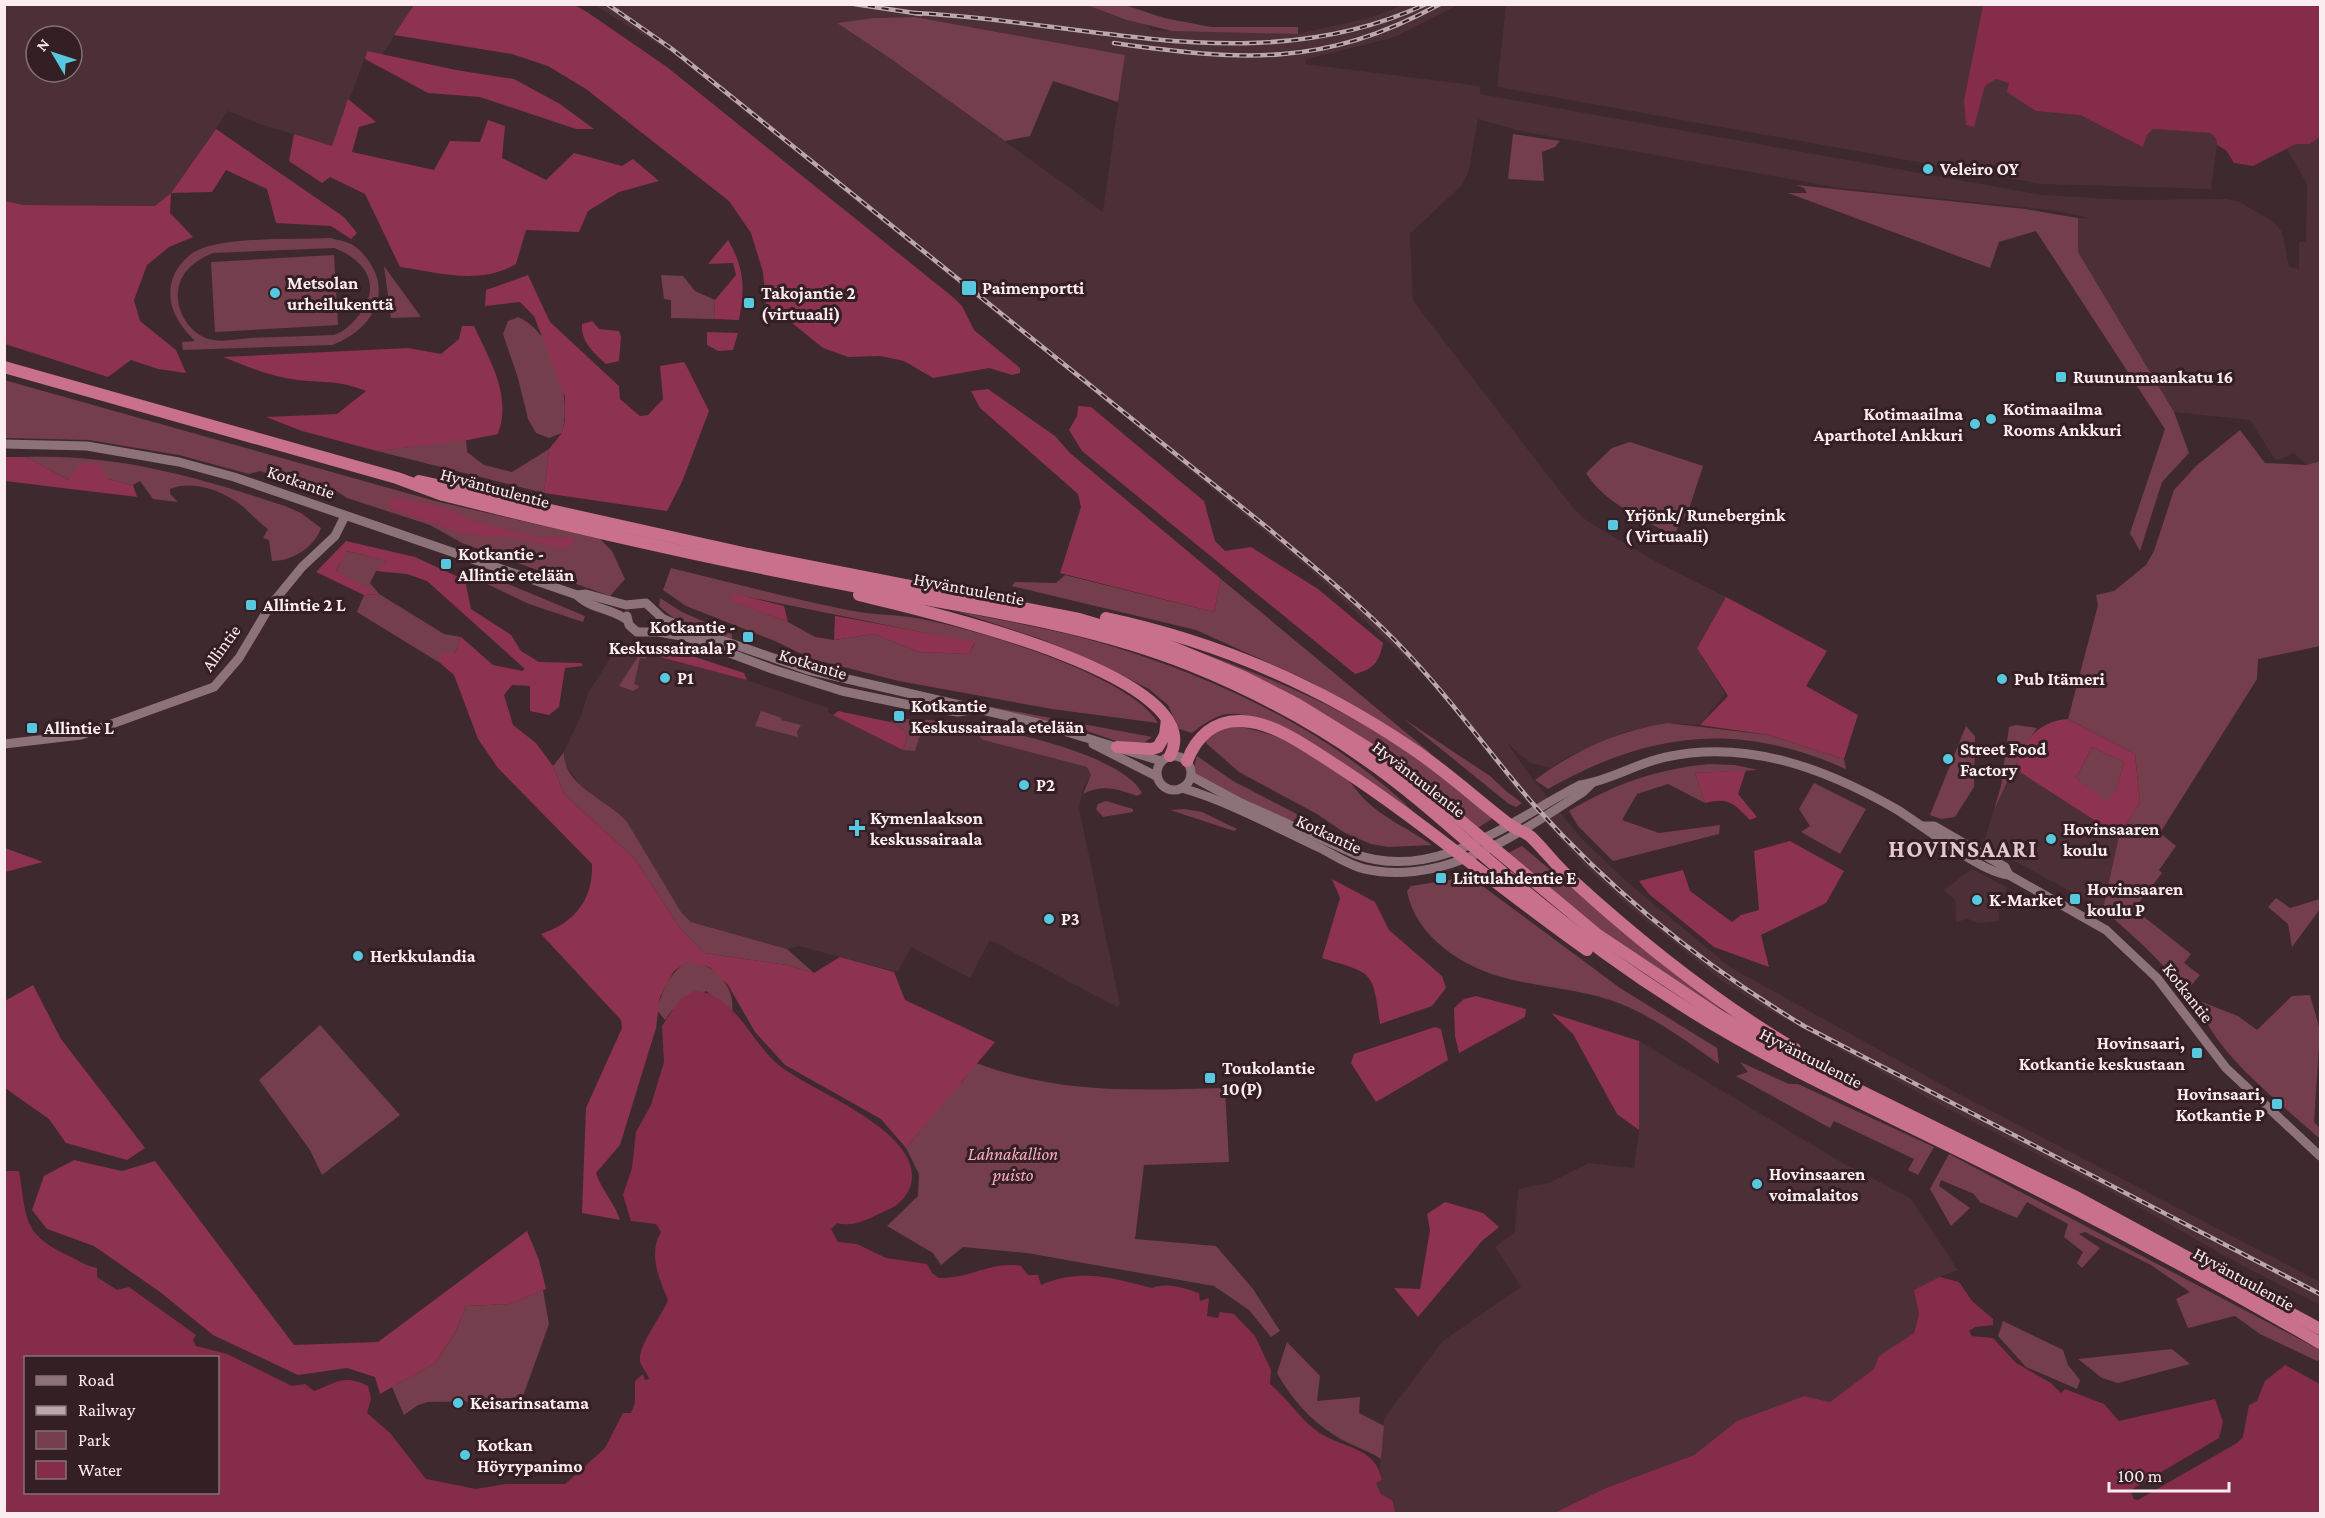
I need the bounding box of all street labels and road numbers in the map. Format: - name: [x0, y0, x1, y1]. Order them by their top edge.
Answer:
- street label: Kotkantie: [265, 461, 337, 503]
- street label: Hyväntuulentie: [438, 464, 552, 512]
- street label: Hyväntuulentie: [912, 568, 1026, 610]
- street label: Allintie: [197, 621, 245, 675]
- street label: Kotkantie: [777, 644, 850, 684]
- street label: Hyväntuulentie: [1369, 737, 1469, 822]
- street label: Kotkantie: [1293, 810, 1365, 858]
- street label: Kotkantie: [2159, 959, 2218, 1027]
- street label: Hyväntuulentie: [1756, 1024, 1866, 1092]
- street label: Hyväntuulentie: [2190, 1243, 2298, 1315]

